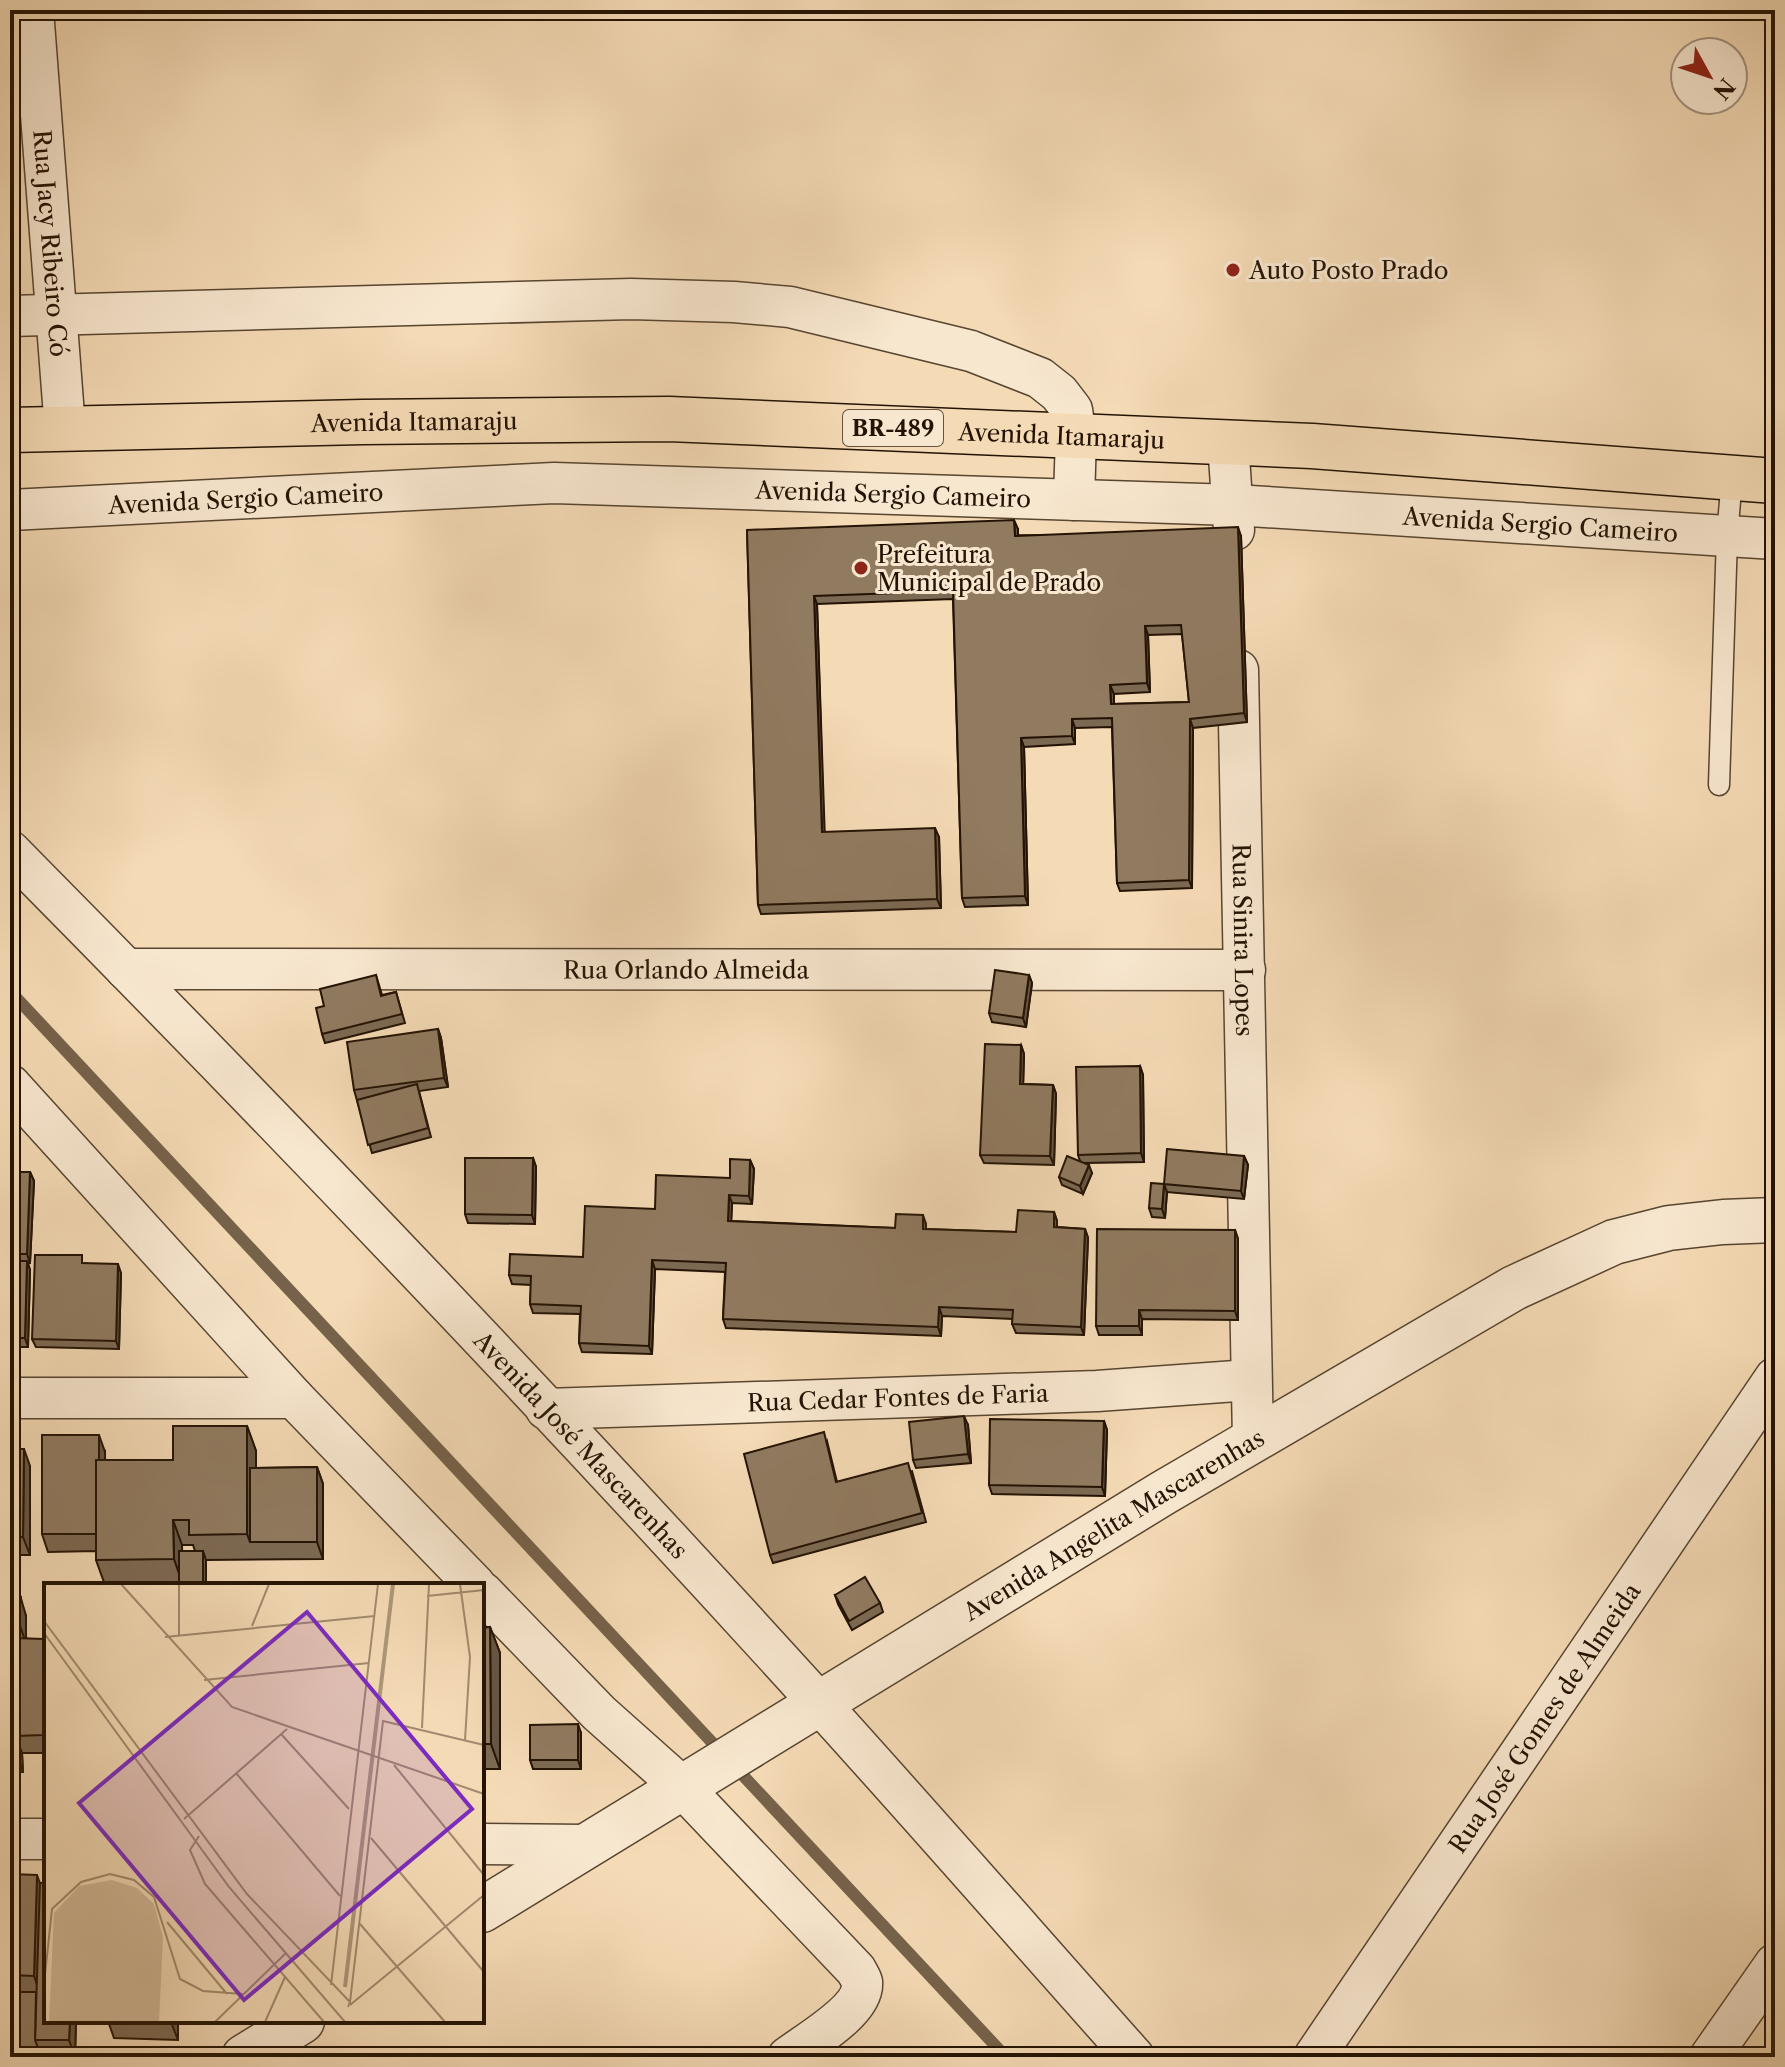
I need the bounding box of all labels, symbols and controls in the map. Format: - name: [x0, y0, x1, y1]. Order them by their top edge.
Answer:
- north arrow: [1669, 36, 1749, 116]
- text: N: [1707, 73, 1740, 105]
- street label: Rua Jacy Ribeiro Có: [28, 129, 74, 358]
- place label: Auto Posto Prado: [1248, 256, 1449, 285]
- marker: Auto Posto Prado: [1224, 261, 1242, 279]
- street label: Avenida Itamaraju: [309, 406, 518, 438]
- road number: BR-489: [843, 410, 943, 446]
- street label: Avenida Itamaraju: [957, 417, 1166, 454]
- street label: Avenida Sergio Cameiro: [754, 475, 1031, 513]
- street label: Avenida Sergio Cameiro: [106, 477, 384, 520]
- street label: Avenida Sergio Cameiro: [1401, 501, 1679, 547]
- place label: Prefeitura Municipal de Prado: [877, 540, 1101, 597]
- marker: Prefeitura Municipal de Prado: [852, 559, 870, 577]
- street label: Rua Sinira Lopes: [1227, 843, 1260, 1037]
- street label: Rua Orlando Almeida: [563, 955, 809, 984]
- street label: Avenida José Mascarenhas: [467, 1325, 694, 1564]
- street label: Rua Cedar Fontes de Faria: [747, 1378, 1049, 1417]
- street label: Avenida Angelita Mascarenhas: [957, 1423, 1269, 1627]
- street label: Rua José Gomes de Almeida: [1442, 1577, 1646, 1858]
- inset map: [44, 1583, 484, 2023]

